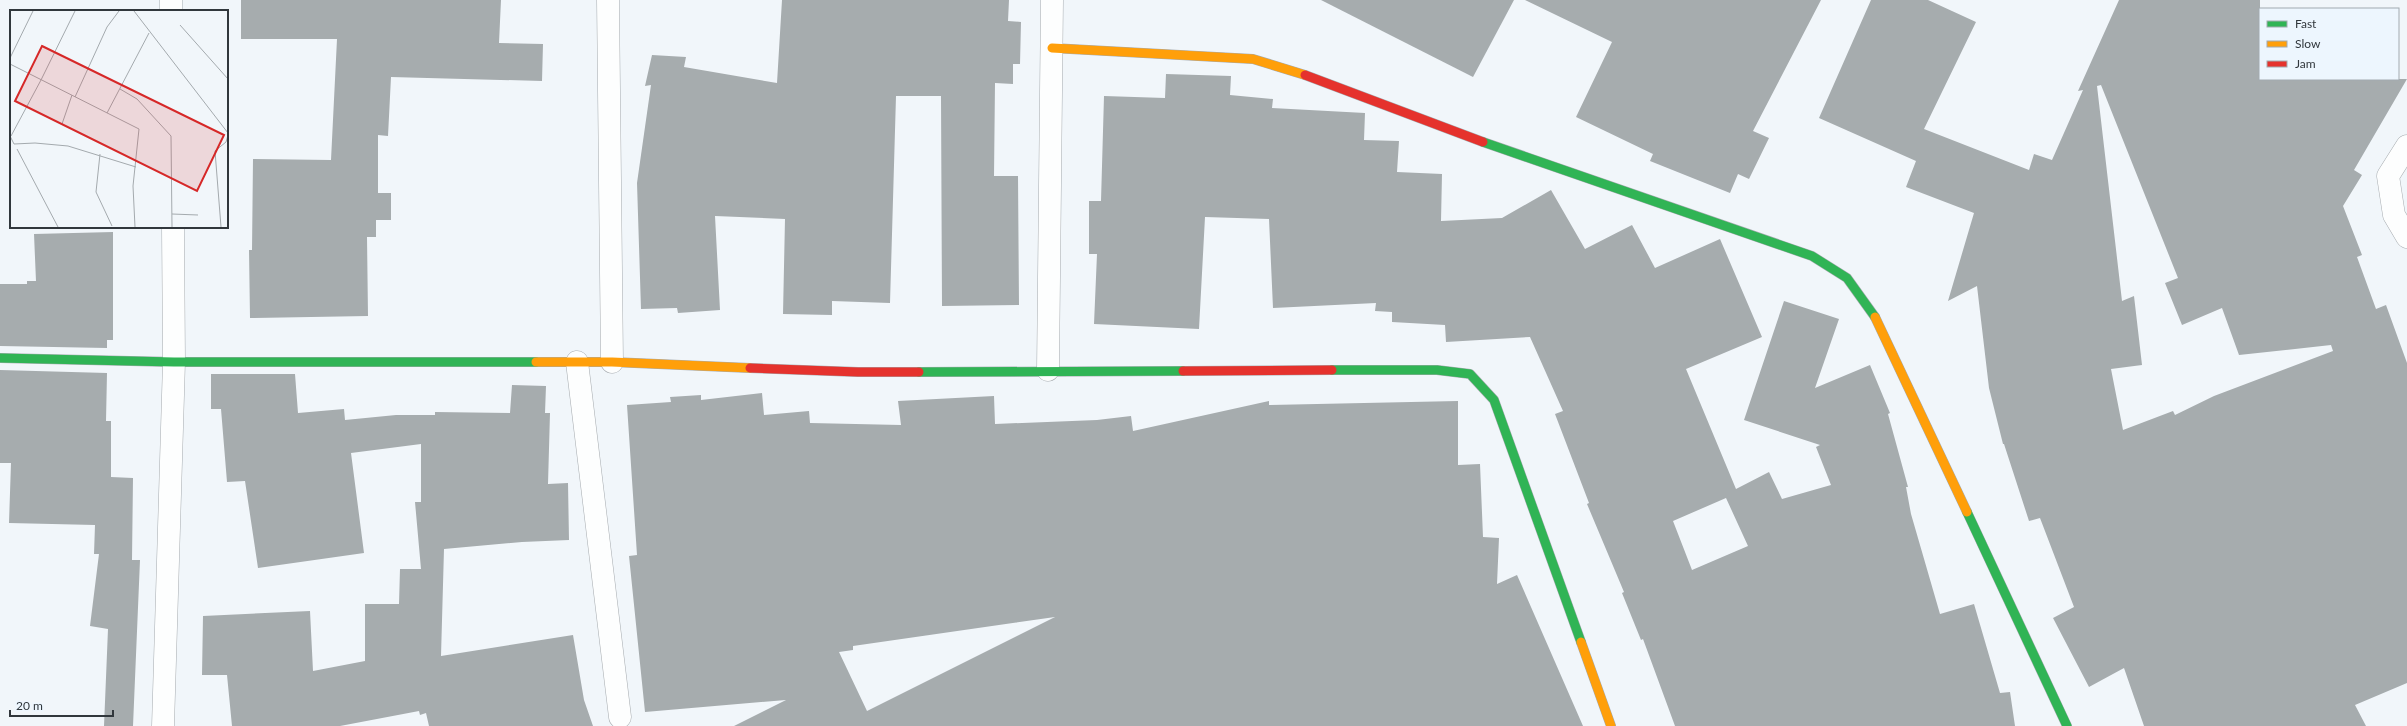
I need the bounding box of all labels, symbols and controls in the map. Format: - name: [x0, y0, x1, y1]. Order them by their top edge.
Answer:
- legend: [2259, 8, 2399, 80]
- inset map: [10, 10, 228, 228]
- text: Fast: [2295, 16, 2317, 31]
- text: Slow: [2295, 36, 2321, 51]
- text: Jam: [2295, 56, 2316, 71]
- scale bar: [10, 692, 113, 718]
- text: 20 m: [16, 698, 43, 713]

